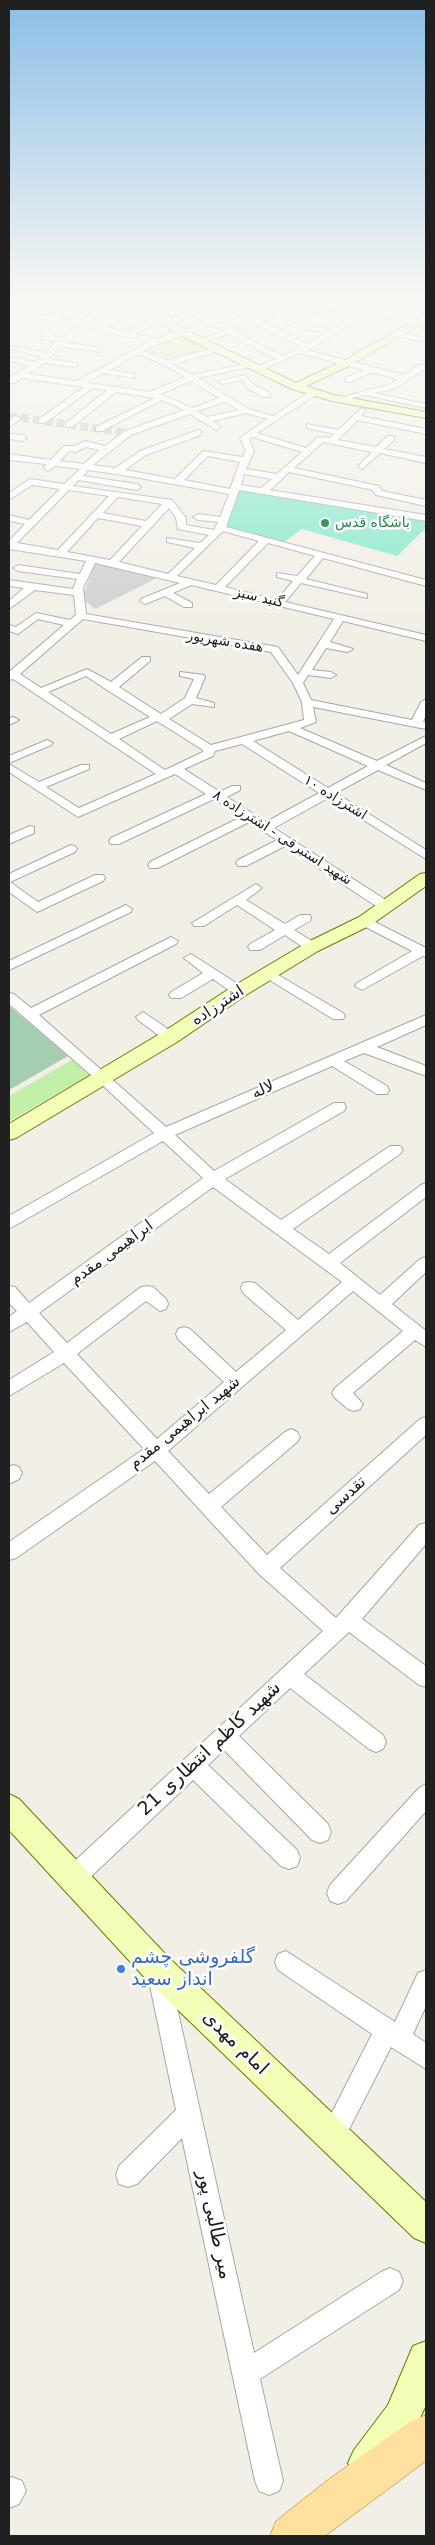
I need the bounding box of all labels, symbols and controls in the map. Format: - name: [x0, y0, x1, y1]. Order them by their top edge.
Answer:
- place label: باشگاه قدس: [335, 515, 410, 531]
- marker: باشگاه قدس: [319, 517, 331, 529]
- street label: گنبد سبز: [232, 584, 286, 612]
- street label: هفده شهریور: [185, 628, 265, 656]
- street label: اشترزاده ۱۰: [300, 772, 370, 824]
- street label: شهید استبرقی - اشترزاده ۸: [209, 787, 355, 889]
- street label: اشترزاده: [188, 982, 248, 1030]
- street label: لاله: [249, 1077, 277, 1103]
- street label: ابراهیمی مقدم: [67, 1216, 157, 1290]
- street label: شهید ابراهیمی مقدم: [126, 1372, 244, 1474]
- street label: تقدسی: [322, 1473, 370, 1519]
- street label: شهید کاظم انتظاری 21: [134, 1677, 286, 1821]
- place label: گلفروشی چشم انداز سعید: [131, 1947, 255, 1991]
- marker: گلفروشی چشم انداز سعید: [115, 1963, 127, 1975]
- street label: امام مهدی: [197, 2006, 273, 2080]
- street label: میر طالبی پور: [191, 2168, 237, 2282]

